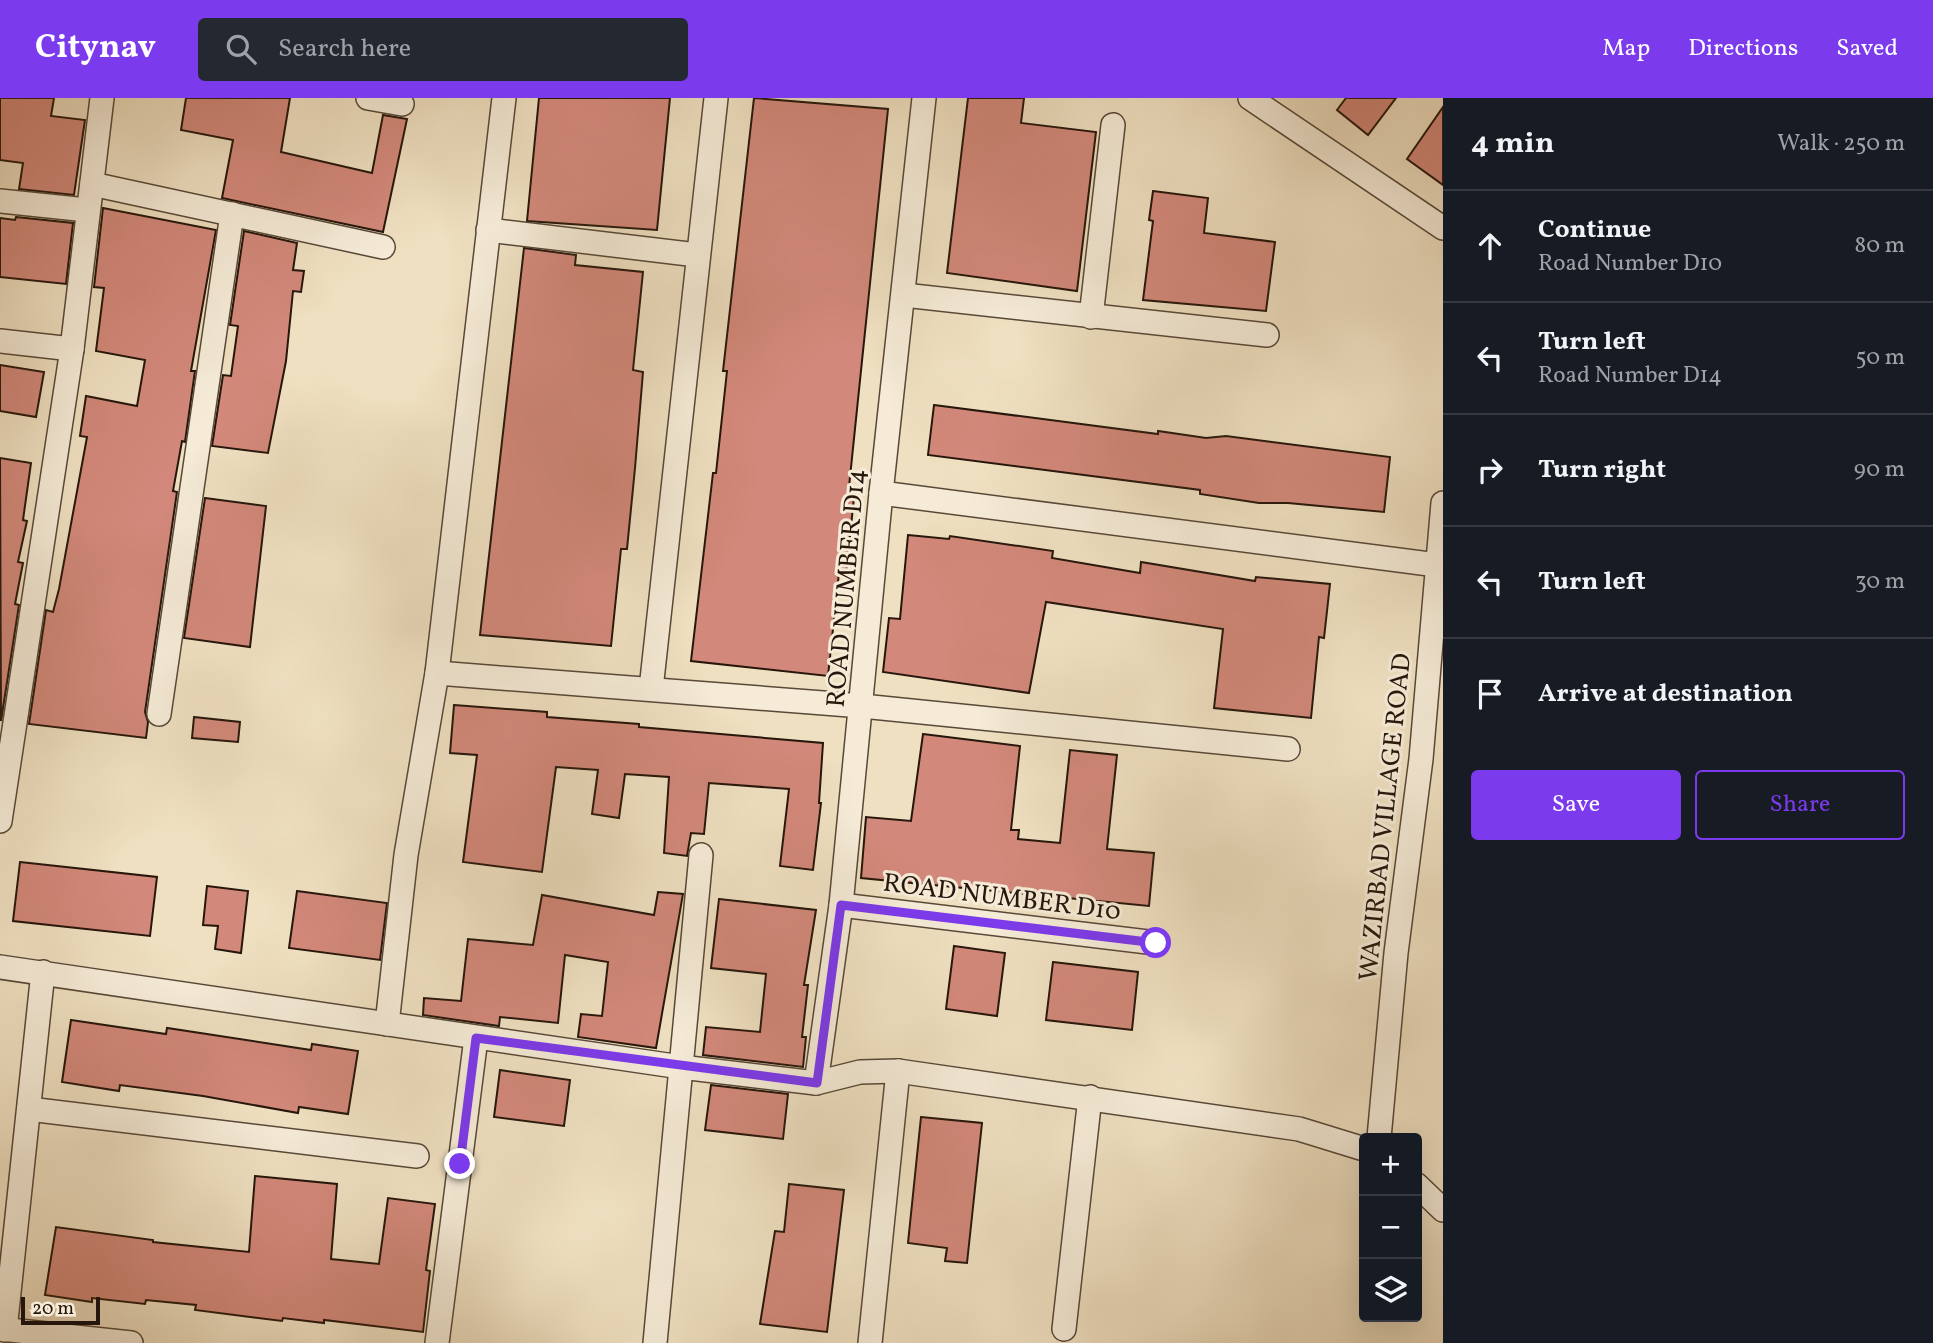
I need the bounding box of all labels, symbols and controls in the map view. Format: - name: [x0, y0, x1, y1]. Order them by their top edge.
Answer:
- search box: [198, 18, 688, 81]
- text: Citynav: [35, 26, 156, 72]
- icon: search: [222, 30, 260, 68]
- text: Search here: [278, 31, 411, 67]
- text: Map: [1602, 32, 1650, 66]
- text: Directions: [1688, 32, 1798, 66]
- text: Saved: [1836, 32, 1898, 66]
- text: 4 min: [1471, 123, 1555, 165]
- text: Walk · 250 m: [1777, 128, 1905, 160]
- text: Continue: [1538, 212, 1651, 248]
- icon: ahead: [1471, 227, 1509, 265]
- text: 80 m: [1855, 230, 1905, 262]
- text: Road Number D10: [1538, 248, 1722, 280]
- text: Turn left: [1538, 324, 1646, 360]
- icon: left: [1471, 339, 1509, 377]
- text: 50 m: [1856, 342, 1905, 374]
- text: Road Number D14: [1538, 360, 1722, 392]
- icon: right: [1471, 451, 1509, 489]
- text: Turn right: [1538, 452, 1666, 488]
- text: 90 m: [1854, 454, 1905, 486]
- street label: ROAD NUMBER D14: [819, 467, 875, 709]
- icon: left: [1471, 563, 1509, 601]
- text: Turn left: [1538, 564, 1646, 600]
- text: 30 m: [1855, 566, 1905, 598]
- street label: WAZIRBAD VILLAGE ROAD: [1351, 651, 1421, 983]
- icon: arrive: [1471, 675, 1509, 713]
- text: Arrive at destination: [1538, 676, 1793, 712]
- button: Save: [1471, 770, 1681, 840]
- button: Share: [1695, 770, 1905, 840]
- street label: ROAD NUMBER D10: [881, 866, 1123, 930]
- route start: [1140, 927, 1171, 958]
- map controls: [1359, 1133, 1422, 1322]
- button: +: [1359, 1133, 1422, 1196]
- route end: [444, 1148, 475, 1179]
- button: −: [1359, 1196, 1422, 1259]
- button: layers: [1359, 1259, 1422, 1322]
- scale bar: [21, 1294, 100, 1326]
- text: 20 m: [32, 1296, 74, 1322]

